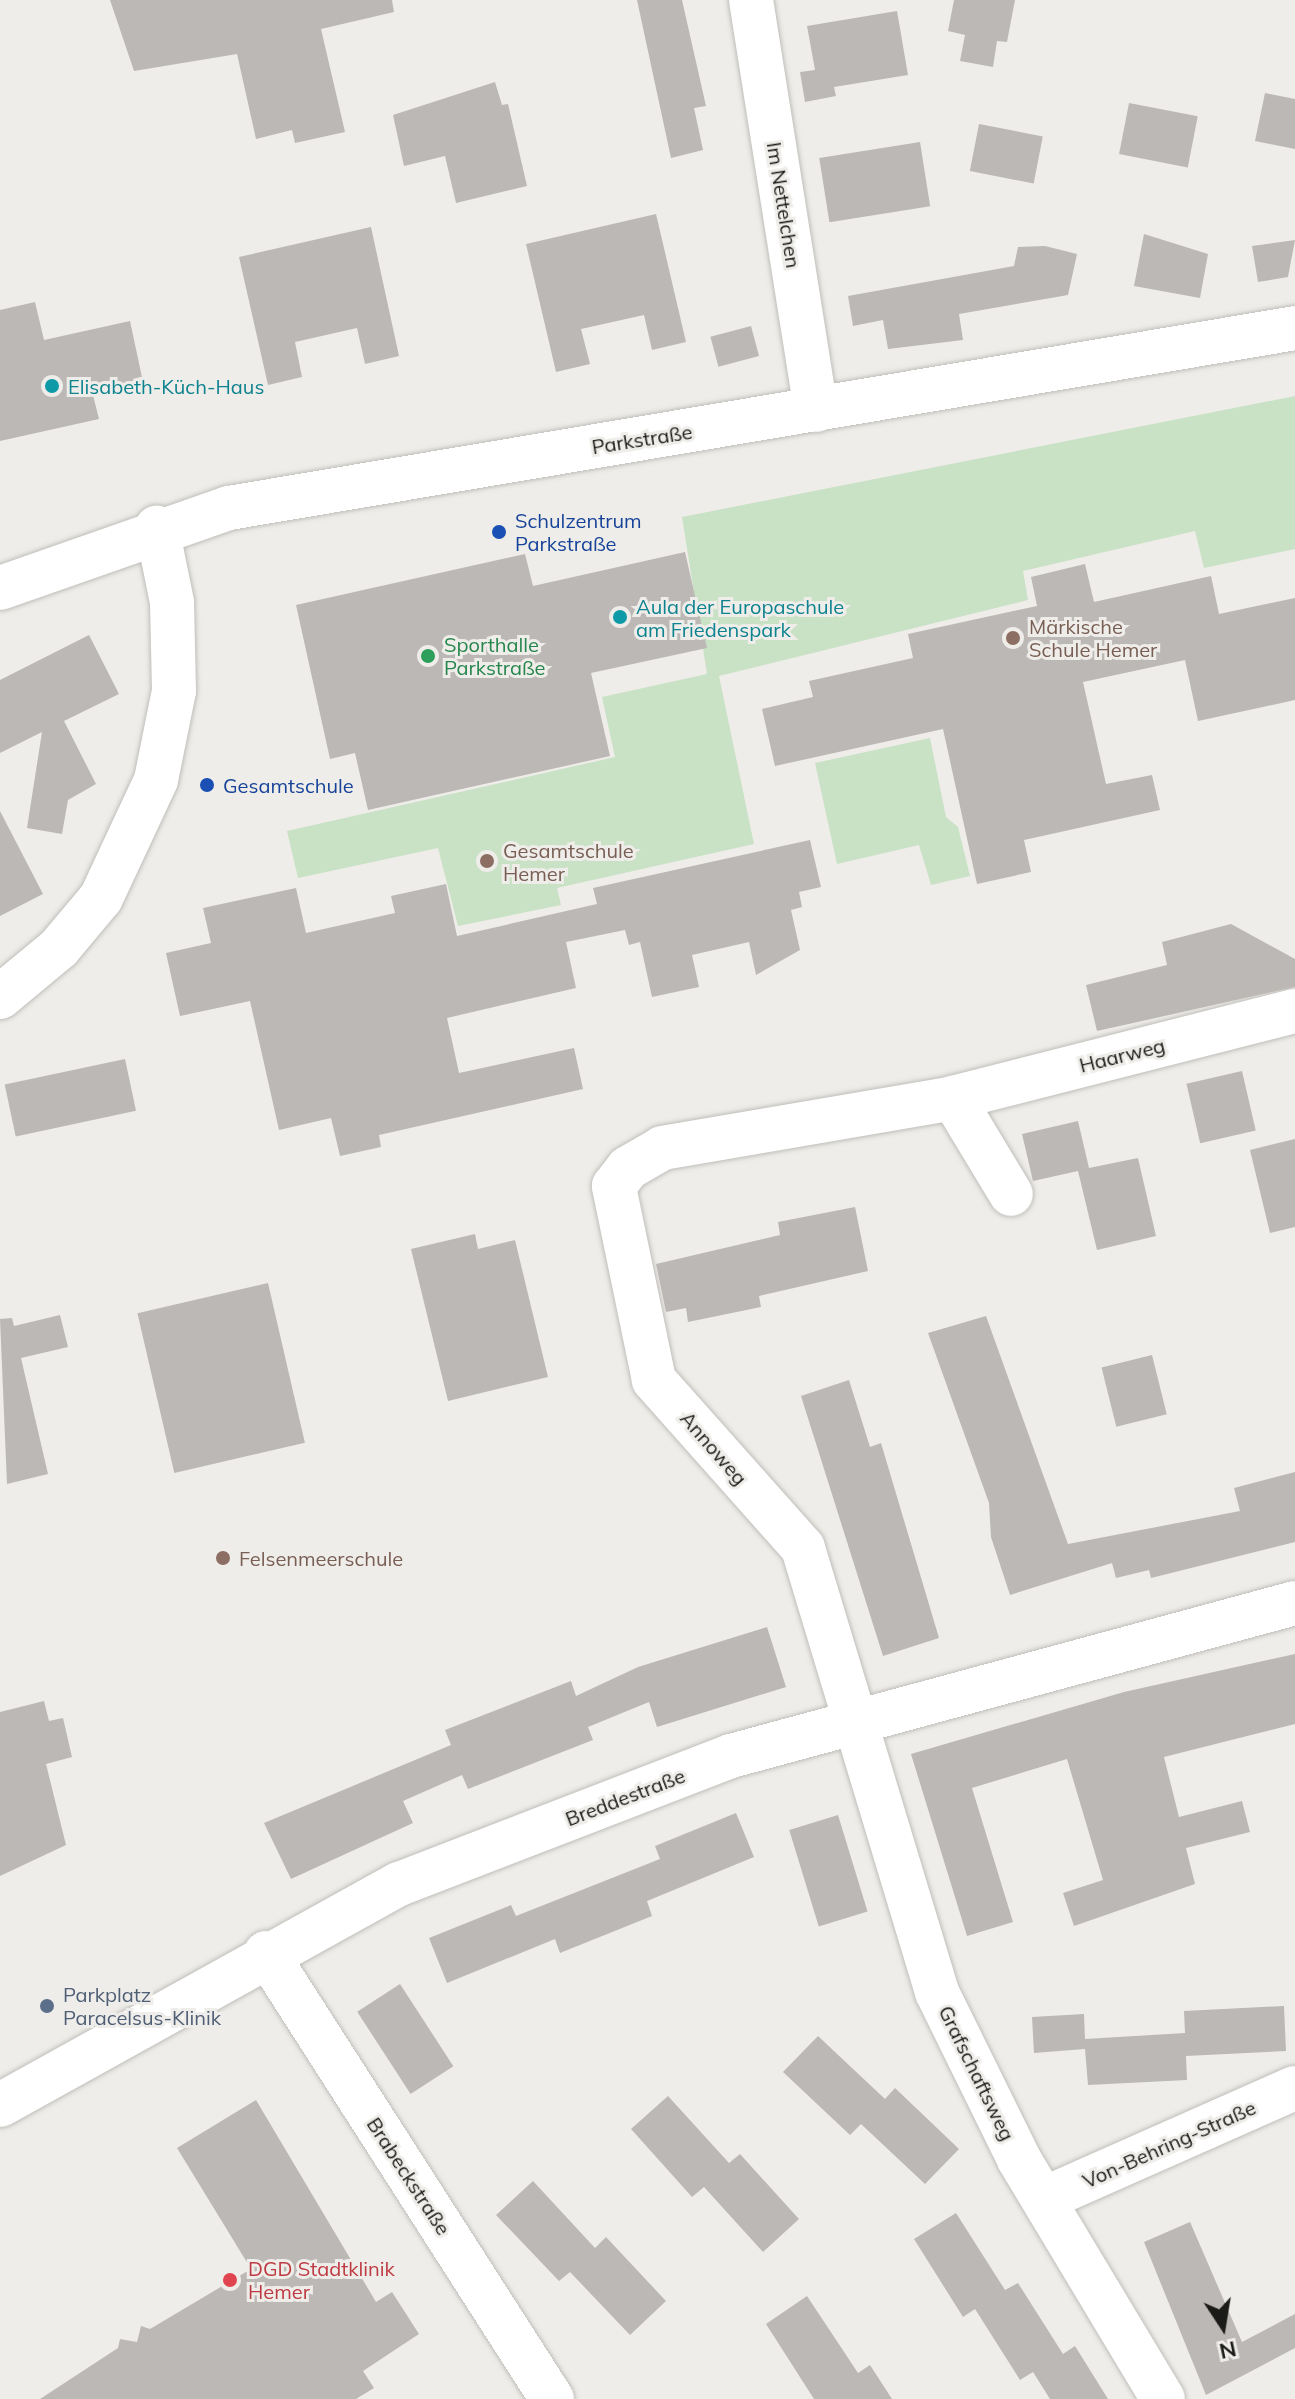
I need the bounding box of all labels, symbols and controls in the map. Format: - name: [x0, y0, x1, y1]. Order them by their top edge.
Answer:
- street label: Im Nettelchen: [762, 140, 806, 270]
- place label: Elisabeth-Küch-Haus: [68, 374, 264, 398]
- marker: Elisabeth-Küch-Haus: [43, 377, 61, 395]
- street label: Parkstraße: [590, 419, 694, 459]
- place label: Schulzentrum Parkstraße: [515, 508, 642, 555]
- marker: Schulzentrum Parkstraße: [490, 523, 508, 541]
- place label: Aula der Europaschule am Friedenspark: [636, 594, 844, 641]
- marker: Aula der Europaschule am Friedenspark: [611, 608, 629, 626]
- place label: Märkische Schule Hemer: [1029, 614, 1157, 661]
- marker: Märkische Schule Hemer: [1004, 629, 1022, 647]
- place label: Sporthalle Parkstraße: [444, 632, 545, 679]
- marker: Sporthalle Parkstraße: [419, 647, 437, 665]
- place label: Gesamtschule: [223, 773, 354, 797]
- marker: Gesamtschule: [198, 776, 216, 794]
- place label: Gesamtschule Hemer: [503, 838, 634, 885]
- marker: Gesamtschule Hemer: [478, 852, 496, 870]
- street label: Haarweg: [1077, 1033, 1167, 1077]
- street label: Annoweg: [676, 1406, 752, 1490]
- place label: Felsenmeerschule: [239, 1546, 403, 1570]
- marker: Felsenmeerschule: [214, 1549, 232, 1567]
- street label: Breddestraße: [562, 1763, 688, 1831]
- place label: Parkplatz Paracelsus-Klinik: [63, 1982, 221, 2029]
- marker: Parkplatz Paracelsus-Klinik: [38, 1997, 56, 2015]
- street label: Grafschaftsweg: [934, 2002, 1020, 2144]
- street label: Von-Behring-Straße: [1079, 2095, 1259, 2193]
- street label: Brabeckstraße: [362, 2113, 456, 2239]
- place label: DGD Stadtklinik Hemer: [248, 2256, 395, 2303]
- marker: DGD Stadtklinik Hemer: [219, 2269, 241, 2291]
- north arrow: [1183, 2287, 1263, 2367]
- text: N: [1217, 2335, 1239, 2366]

